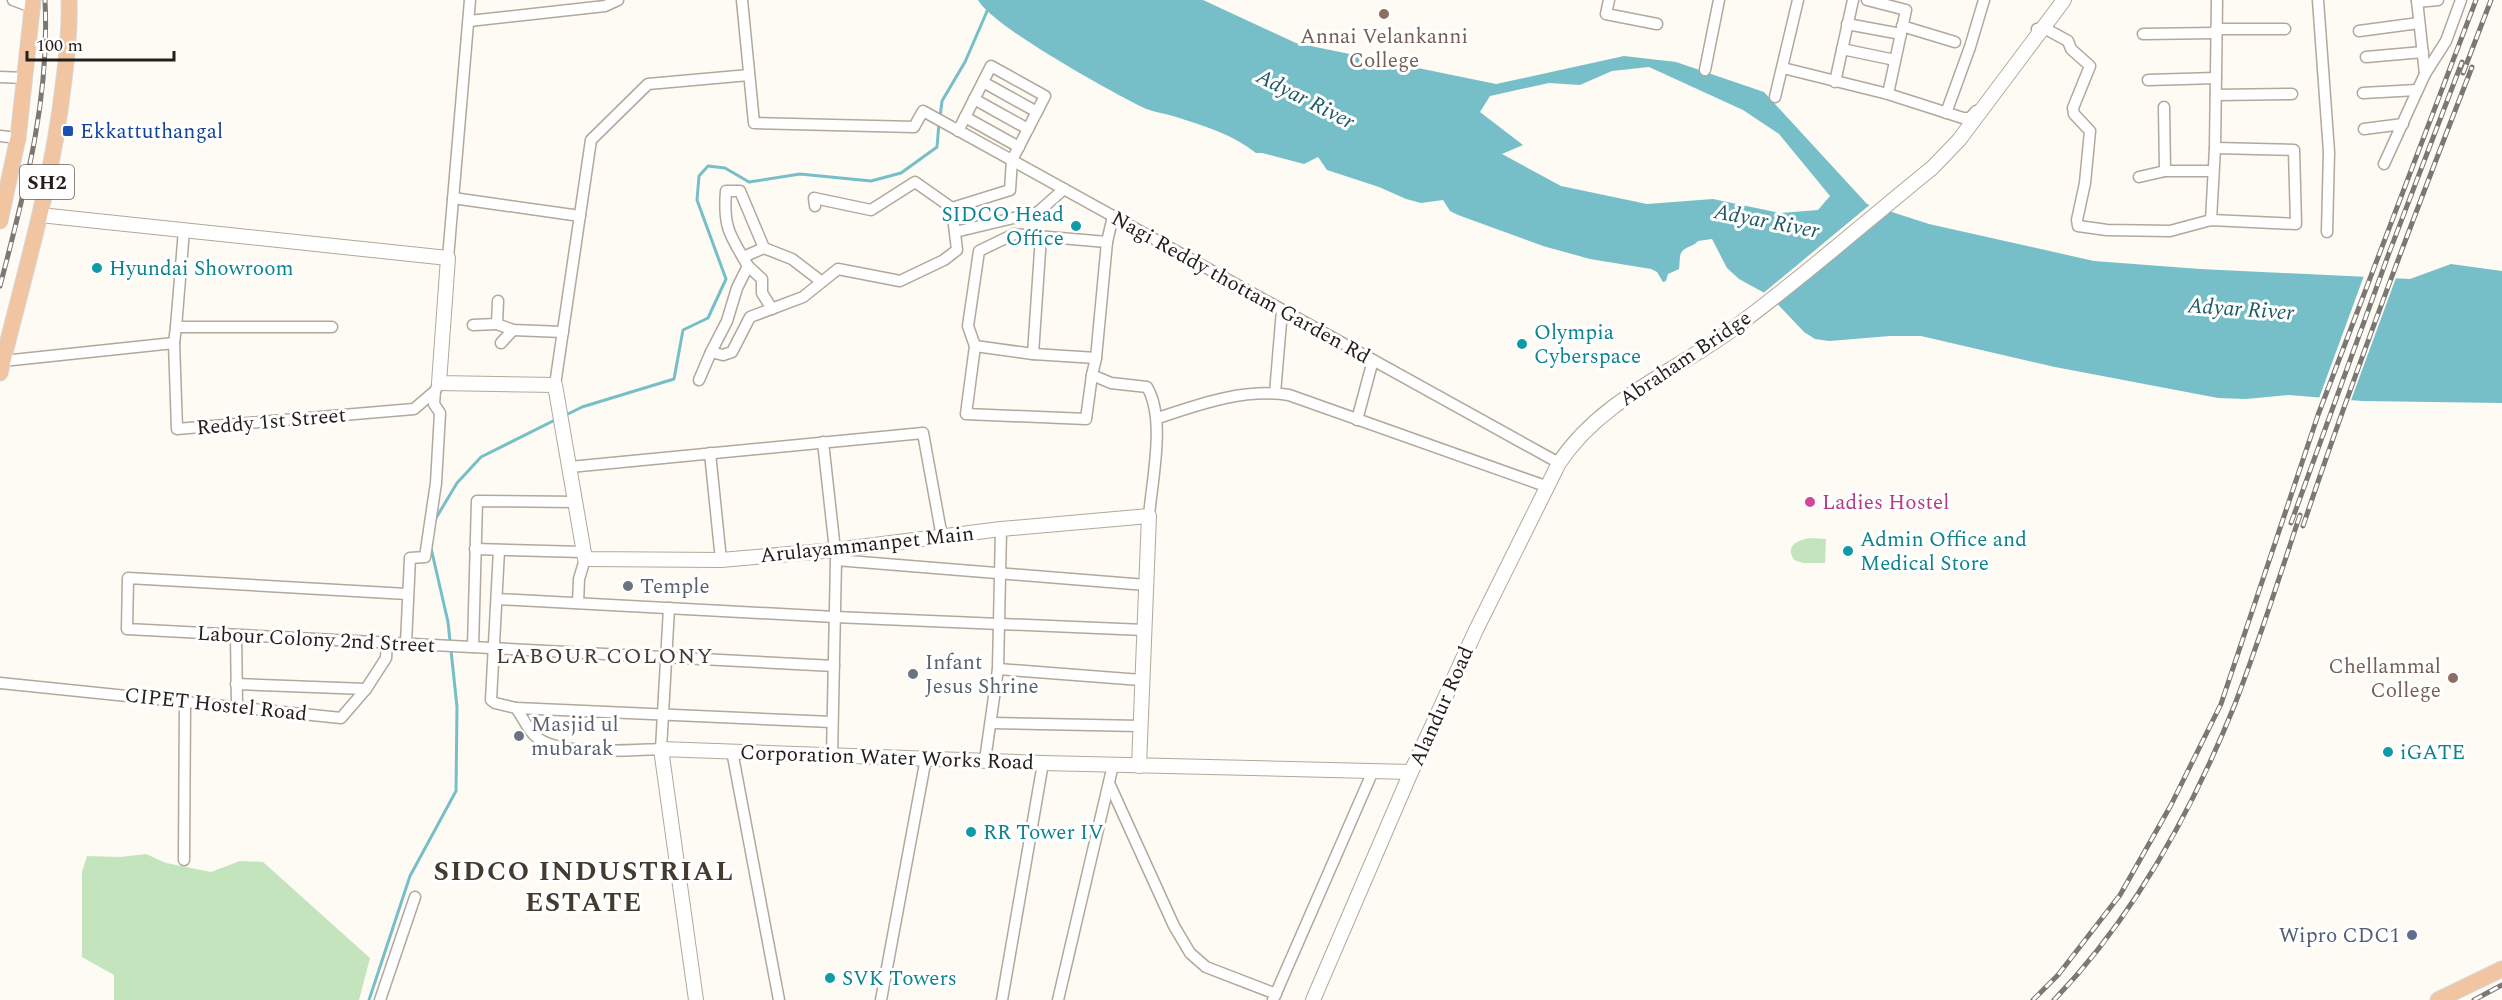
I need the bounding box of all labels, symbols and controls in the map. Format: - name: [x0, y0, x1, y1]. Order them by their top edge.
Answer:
- marker: Annai Velankanni College: [1377, 7, 1391, 21]
- place label: Annai Velankanni College: [1300, 21, 1468, 77]
- scale bar: [27, 24, 174, 62]
- text: 100 m: [36, 32, 83, 59]
- water label: Adyar River: [1249, 60, 1361, 138]
- place label: Ekkattuthangal: [80, 116, 223, 148]
- marker: Ekkattuthangal: [61, 124, 75, 138]
- road number: SH2: [20, 165, 74, 199]
- water label: Adyar River: [1710, 195, 1823, 248]
- place label: SIDCO Head Office: [941, 199, 1064, 255]
- street label: Nagi Reddy thottam Garden Rd: [1105, 203, 1376, 373]
- marker: SIDCO Head Office: [1069, 219, 1083, 233]
- place label: Hyundai Showroom: [109, 253, 294, 285]
- marker: Hyundai Showroom: [90, 261, 104, 275]
- water label: Adyar River: [2186, 289, 2296, 330]
- street label: Abraham Bridge: [1613, 303, 1758, 415]
- place label: Olympia Cyberspace: [1534, 317, 1641, 373]
- marker: Olympia Cyberspace: [1515, 337, 1529, 351]
- street label: Reddy 1st Street: [195, 400, 347, 444]
- place label: Ladies Hostel: [1822, 487, 1949, 519]
- marker: Ladies Hostel: [1803, 495, 1817, 509]
- street label: Arulayammanpet Main: [758, 518, 976, 572]
- place label: Admin Office and Medical Store: [1860, 524, 2027, 580]
- marker: Admin Office and Medical Store: [1841, 544, 1855, 558]
- place label: Temple: [640, 571, 710, 603]
- marker: Temple: [621, 579, 635, 593]
- street label: Labour Colony 2nd Street: [196, 618, 436, 662]
- district label: LABOUR COLONY: [496, 640, 714, 673]
- street label: Alandur Road: [1401, 641, 1483, 772]
- place label: Infant Jesus Shrine: [925, 647, 1039, 703]
- place label: Chellammal College: [2328, 651, 2441, 707]
- marker: Infant Jesus Shrine: [906, 667, 920, 681]
- marker: Chellammal College: [2446, 671, 2460, 685]
- street label: CIPET Hostel Road: [123, 679, 309, 730]
- place label: Masjid ul mubarak: [531, 709, 619, 765]
- marker: Masjid ul mubarak: [512, 729, 526, 743]
- street label: Corporation Water Works Road: [739, 737, 1035, 779]
- place label: iGATE: [2400, 737, 2465, 769]
- marker: iGATE: [2381, 745, 2395, 759]
- place label: RR Tower IV: [983, 817, 1104, 849]
- marker: RR Tower IV: [964, 825, 978, 839]
- district label: SIDCO INDUSTRIAL ESTATE: [433, 851, 735, 924]
- place label: Wipro CDC1: [2279, 920, 2400, 952]
- marker: Wipro CDC1: [2405, 928, 2419, 942]
- place label: SVK Towers: [842, 963, 957, 995]
- marker: SVK Towers: [823, 971, 837, 985]

